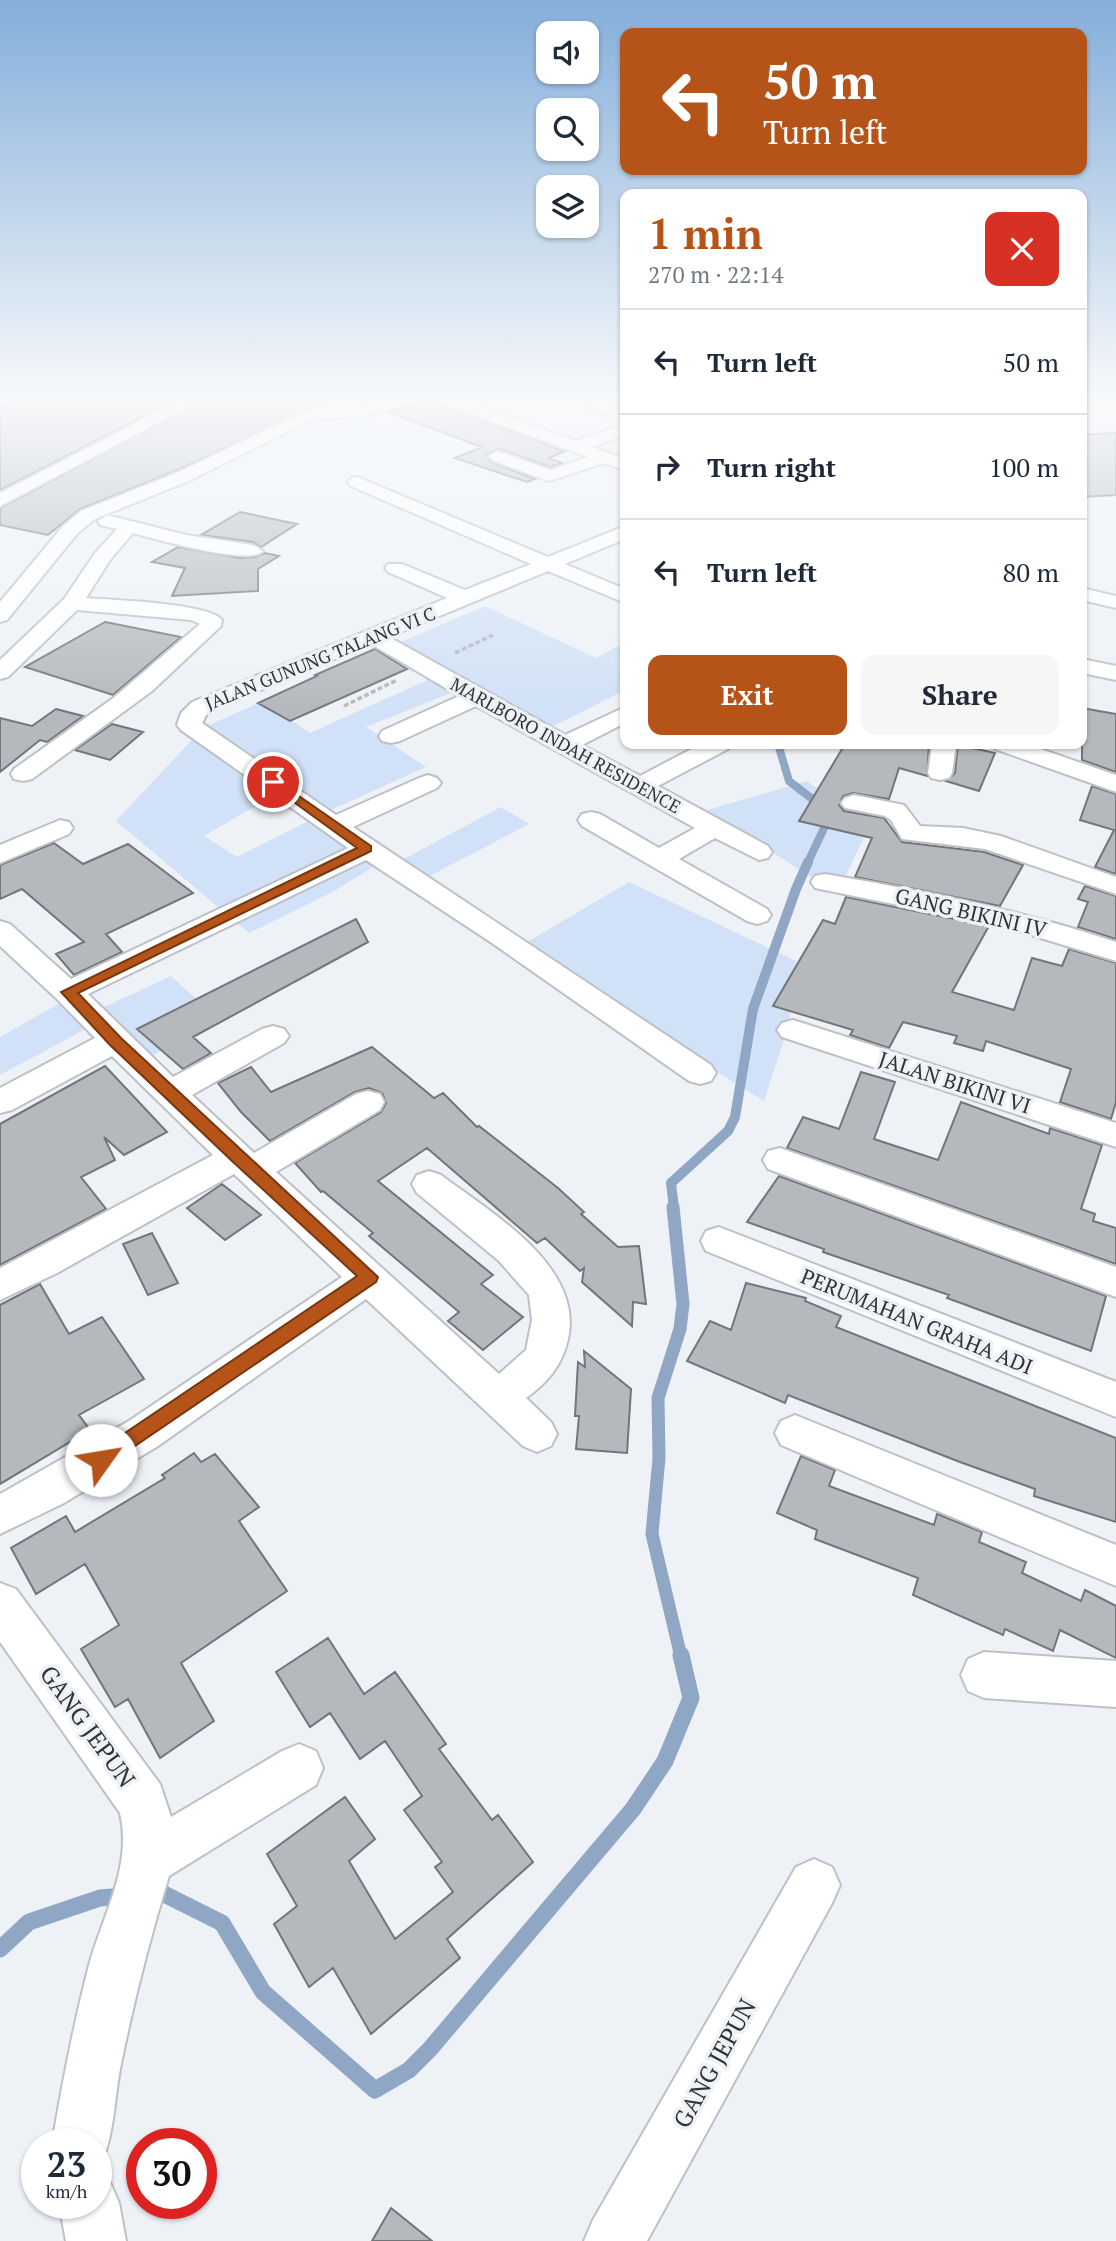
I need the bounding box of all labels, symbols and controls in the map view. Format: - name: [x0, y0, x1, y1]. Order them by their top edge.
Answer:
- map controls: [536, 21, 599, 238]
- button: sound: [536, 21, 599, 84]
- text: 50 m: [763, 48, 877, 113]
- icon: left: [648, 56, 739, 147]
- button: search: [536, 98, 599, 161]
- text: Turn left: [763, 111, 887, 153]
- button: layers: [536, 175, 599, 238]
- text: 1 min: [648, 205, 763, 261]
- button: close: [985, 212, 1059, 286]
- text: 270 m · 22:14: [648, 259, 783, 290]
- icon: left: [648, 343, 686, 381]
- text: Turn left: [707, 345, 817, 379]
- text: 50 m: [1003, 345, 1059, 379]
- icon: right: [648, 448, 686, 486]
- text: Turn right: [707, 450, 836, 484]
- text: 100 m: [989, 450, 1059, 484]
- icon: left: [648, 553, 686, 591]
- text: Turn left: [707, 555, 817, 589]
- text: 80 m: [1003, 555, 1059, 589]
- street label: JALAN GUNUNG TALANG VI C: [201, 601, 439, 715]
- button: Exit: [648, 655, 847, 735]
- button: Share: [861, 655, 1059, 735]
- street label: MARLBORO INDAH RESIDENCE: [447, 672, 685, 818]
- pin: [243, 752, 303, 812]
- icon: arrive: [254, 763, 292, 801]
- street label: GANG BIKINI IV: [893, 881, 1050, 943]
- street label: JALAN BIKINI VI: [875, 1044, 1035, 1120]
- street label: PERUMAHAN GRAHA ADI: [797, 1262, 1037, 1380]
- position arrow: [64, 1423, 138, 1497]
- street label: GANG JEPUN: [33, 1659, 143, 1793]
- street label: GANG JEPUN: [665, 1993, 763, 2133]
- speed limit sign: 30: [126, 2128, 217, 2219]
- text: 23: [47, 2141, 86, 2187]
- text: km/h: [46, 2179, 87, 2203]

